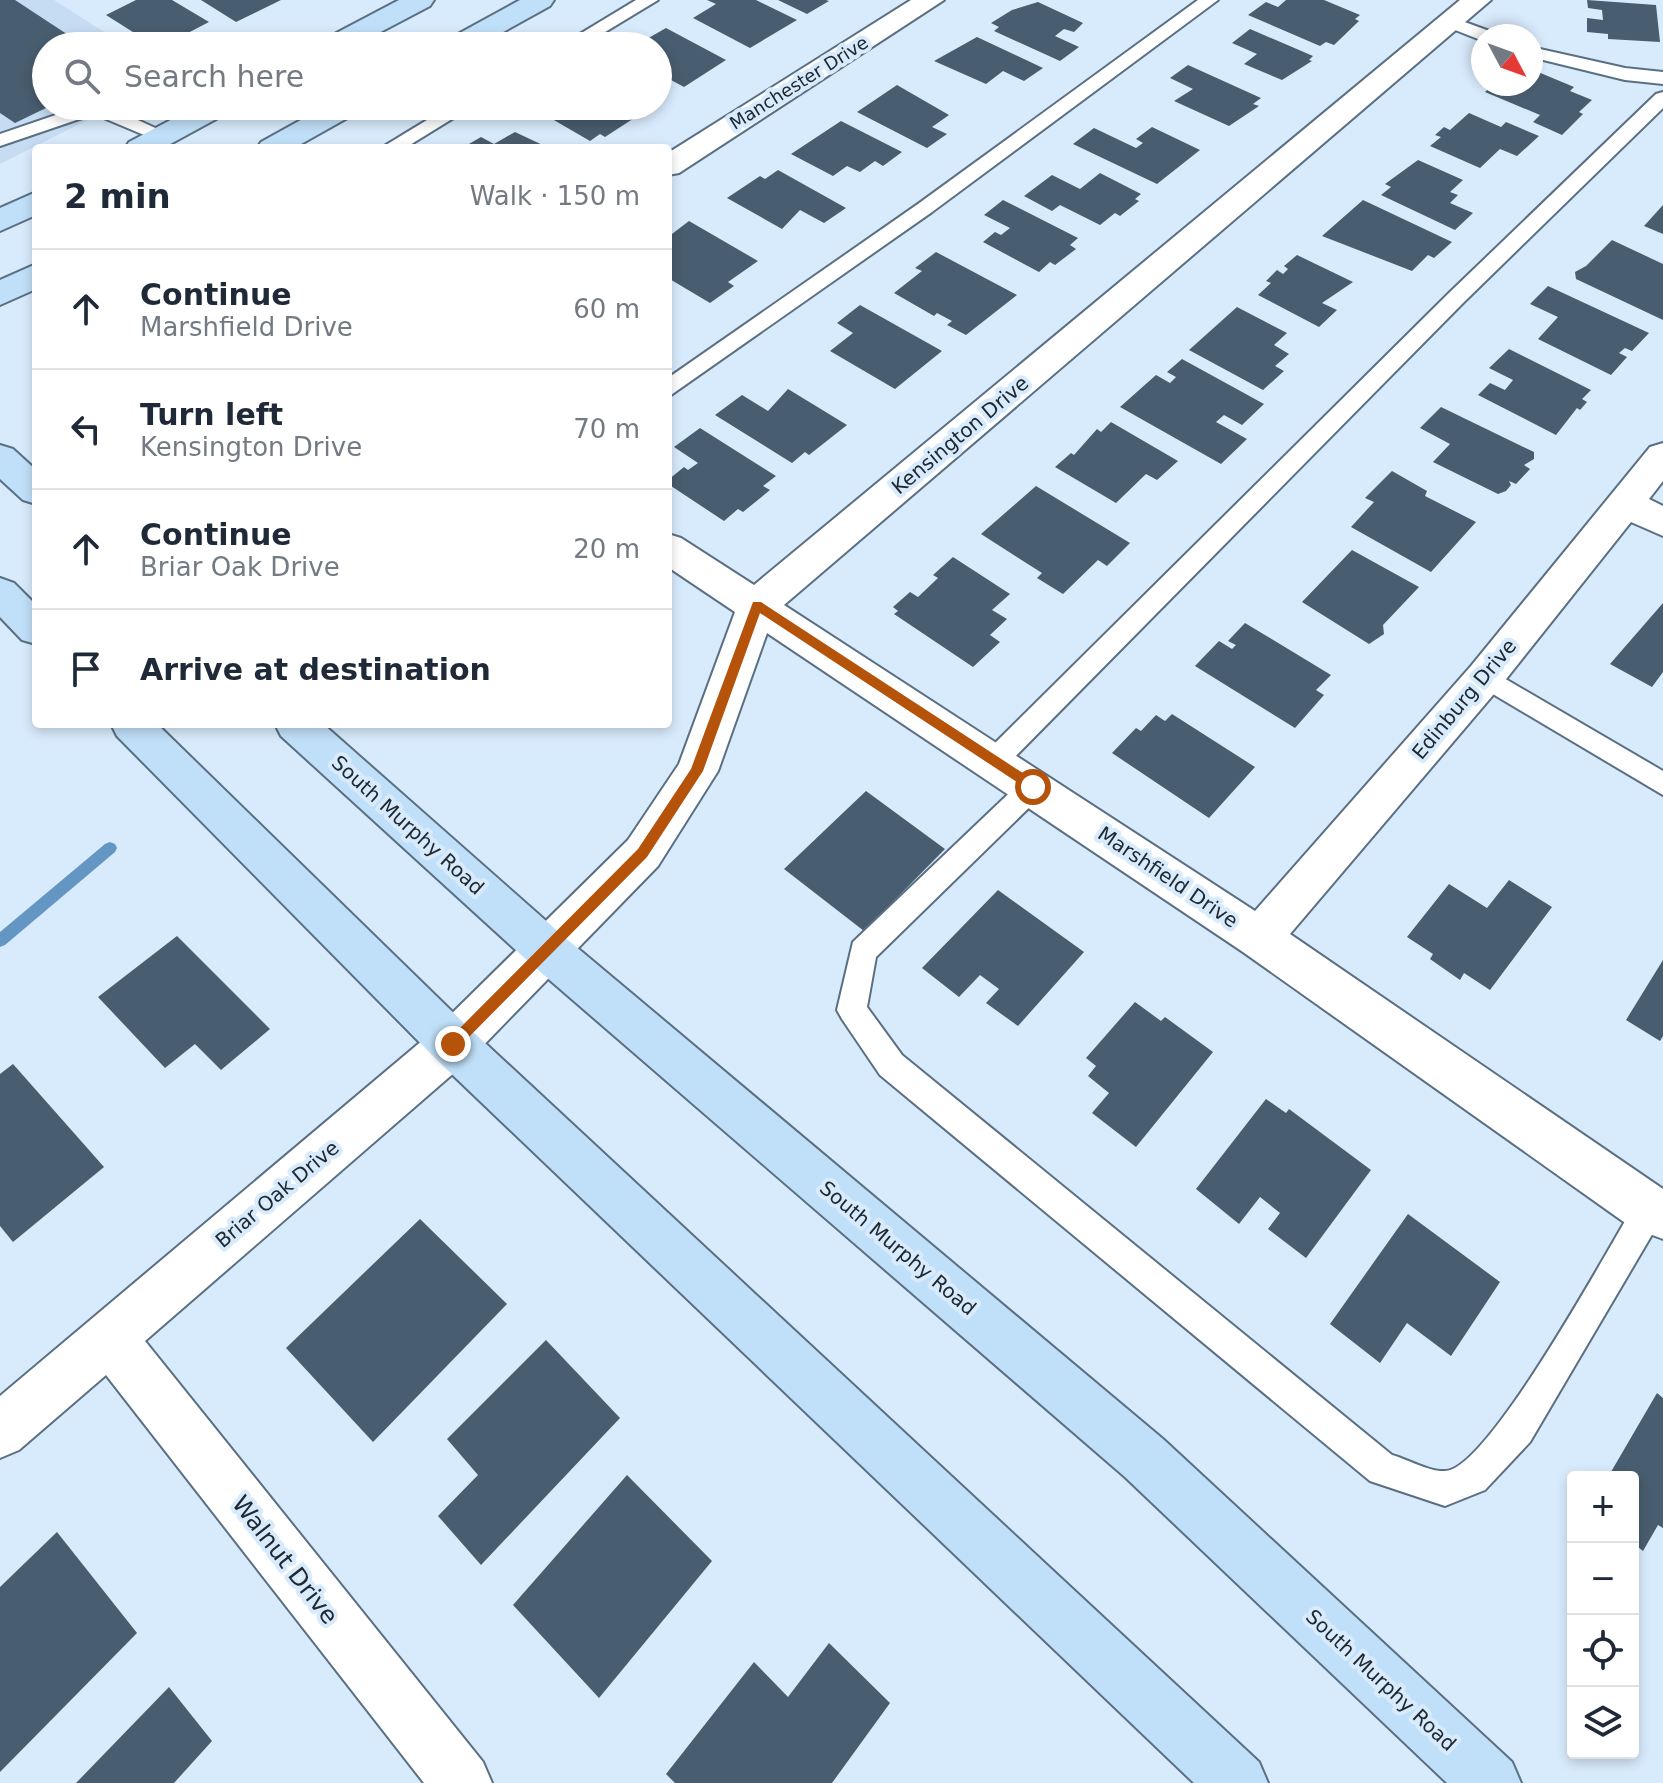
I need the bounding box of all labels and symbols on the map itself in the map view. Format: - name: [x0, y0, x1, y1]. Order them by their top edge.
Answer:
- north arrow: [1471, 24, 1543, 96]
- street label: Manchester Drive: [726, 32, 872, 134]
- street label: Kensington Drive: [887, 371, 1033, 499]
- street label: Edinburg Drive: [1407, 634, 1521, 764]
- street label: South Murphy Road: [327, 750, 489, 900]
- route start: [1015, 769, 1051, 805]
- street label: Marshfield Drive: [1093, 821, 1243, 933]
- route end: [435, 1026, 471, 1062]
- street label: Briar Oak Drive: [210, 1135, 344, 1253]
- street label: South Murphy Road: [815, 1176, 981, 1320]
- street label: Walnut Drive: [226, 1490, 344, 1630]
- street label: South Murphy Road: [1301, 1604, 1461, 1756]

